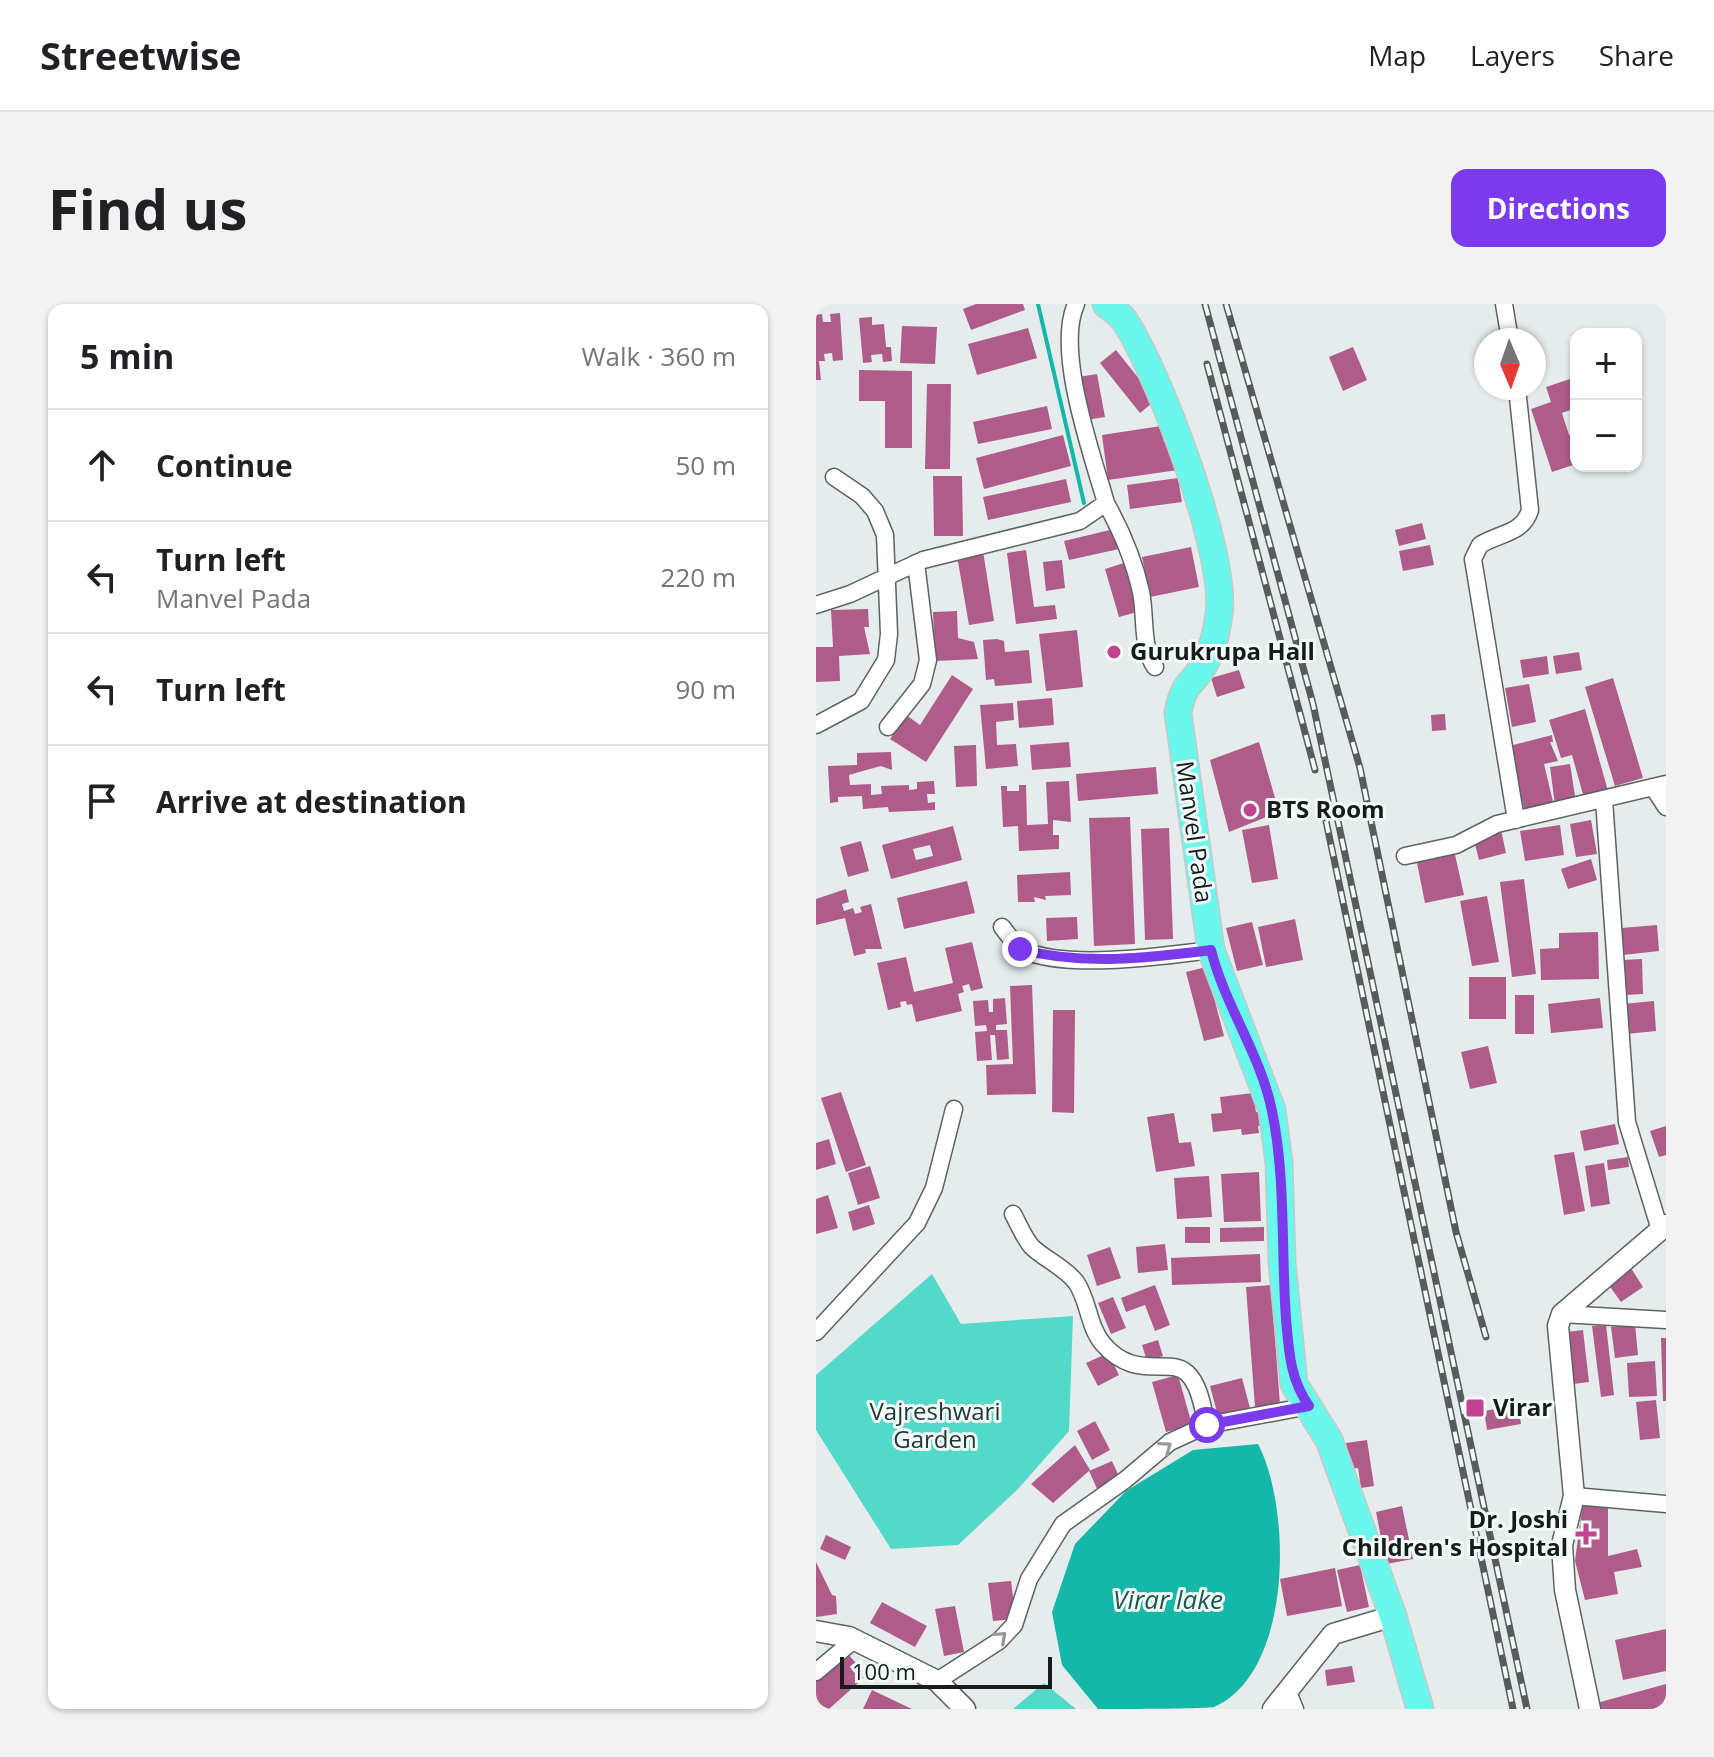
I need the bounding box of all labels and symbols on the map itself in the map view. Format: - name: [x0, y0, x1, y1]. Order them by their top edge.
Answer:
- north arrow: [1474, 328, 1546, 400]
- place label: Gurukrupa Hall: [1130, 634, 1315, 667]
- marker: Gurukrupa Hall: [1105, 643, 1123, 661]
- street label: Manvel Pada: [1169, 759, 1222, 905]
- place label: BTS Room: [1266, 792, 1385, 825]
- marker: BTS Room: [1241, 801, 1259, 819]
- route end: [1002, 931, 1038, 967]
- place label: Virar: [1493, 1390, 1552, 1423]
- park label: Vajreshwari Garden: [870, 1394, 1000, 1455]
- marker: Virar: [1464, 1397, 1486, 1419]
- route start: [1189, 1407, 1225, 1443]
- one-way arrow: [1157, 1442, 1172, 1457]
- place label: Dr. Joshi Children's Hospital: [1342, 1502, 1568, 1563]
- marker: Dr. Joshi Children's Hospital: [1575, 1523, 1597, 1545]
- water label: Virar lake: [1113, 1581, 1223, 1617]
- one-way arrow: [992, 1632, 1006, 1646]
- scale bar: [840, 1653, 1052, 1689]

